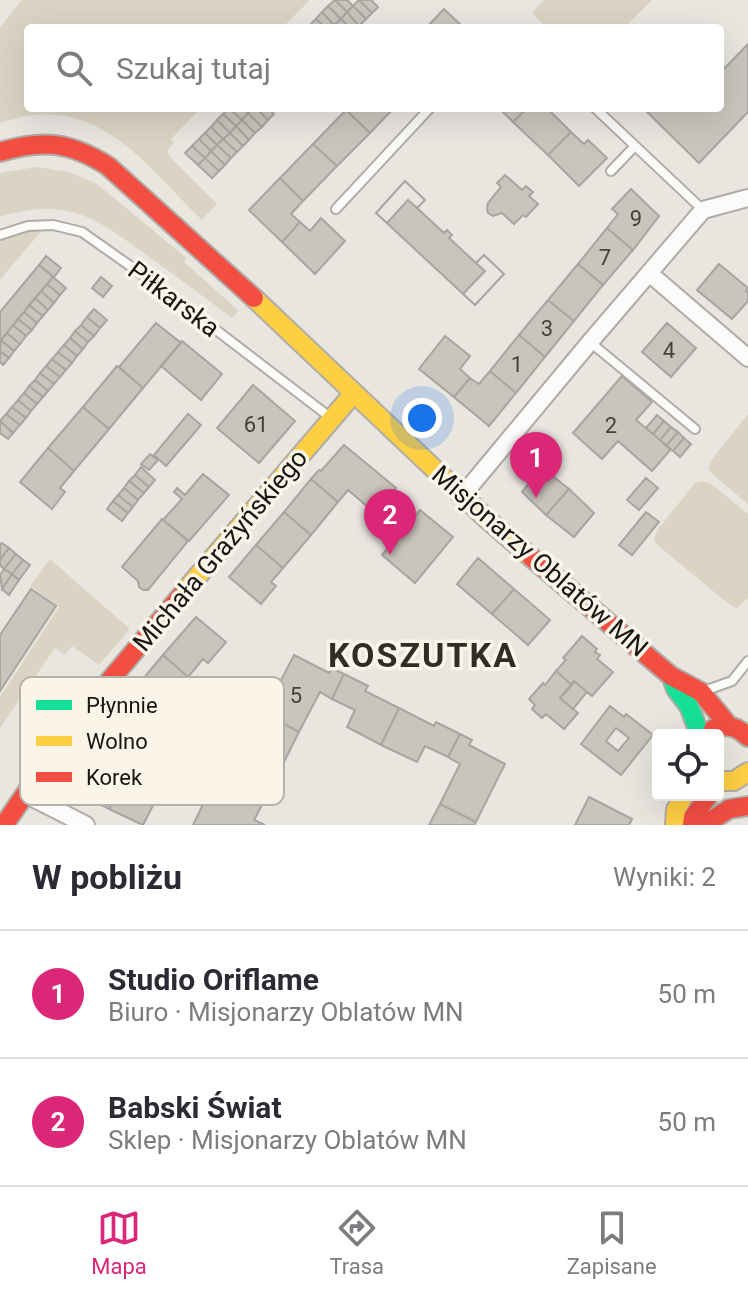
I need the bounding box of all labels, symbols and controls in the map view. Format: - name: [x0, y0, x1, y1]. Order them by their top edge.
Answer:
- search box: [24, 24, 724, 112]
- icon: search: [52, 46, 96, 90]
- text: Szukaj tutaj: [116, 51, 271, 86]
- house number: 9: [630, 206, 642, 231]
- house number: 7: [599, 245, 611, 270]
- street label: Piłkarska: [122, 255, 226, 343]
- house number: 3: [541, 316, 553, 341]
- house number: 4: [663, 338, 675, 363]
- house number: 1: [511, 352, 523, 377]
- your location: [402, 398, 442, 438]
- house number: 61: [244, 412, 268, 437]
- house number: 2: [605, 413, 617, 438]
- pin: 1: [510, 432, 562, 498]
- street label: Michała Grażyńskiego: [127, 443, 313, 657]
- street label: Misjonarzy Oblatów MN: [426, 459, 654, 663]
- pin: 2: [364, 489, 416, 555]
- district label: KOSZUTKA: [328, 635, 518, 675]
- legend: [20, 677, 284, 805]
- house number: 5: [290, 683, 302, 708]
- text: Płynnie: [86, 693, 158, 718]
- text: Wolno: [86, 729, 148, 754]
- map controls: [652, 729, 724, 801]
- button: locate: [652, 729, 724, 801]
- text: Korek: [86, 765, 143, 790]
- text: W pobliżu: [32, 857, 182, 897]
- text: Wyniki: 2: [613, 862, 716, 892]
- text: Studio Oriflame: [108, 962, 319, 997]
- text: 1: [51, 979, 65, 1009]
- text: 50 m: [658, 979, 716, 1009]
- text: Biuro · Misjonarzy Oblatów MN: [108, 997, 464, 1027]
- text: Babski Świat: [108, 1090, 282, 1125]
- text: 2: [51, 1107, 65, 1137]
- text: 50 m: [658, 1107, 716, 1137]
- text: Sklep · Misjonarzy Oblatów MN: [108, 1125, 467, 1155]
- tab: Mapa: [91, 1206, 147, 1279]
- tab: Trasa: [329, 1206, 384, 1279]
- tab: Zapisane: [567, 1206, 657, 1279]

